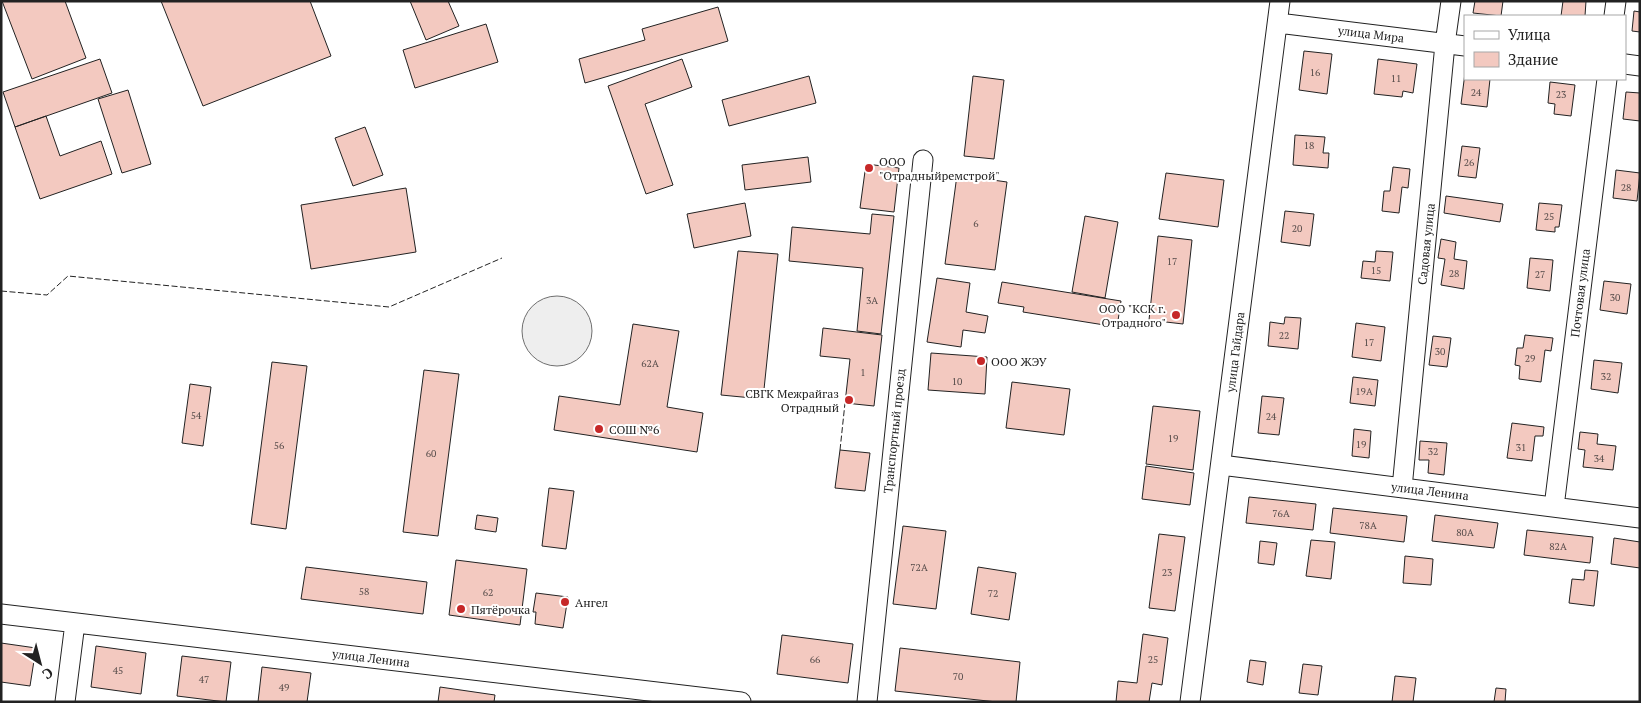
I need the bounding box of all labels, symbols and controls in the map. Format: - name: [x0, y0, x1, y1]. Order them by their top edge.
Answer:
- legend: [1464, 15, 1626, 80]
- street label: улица Мира: [1336, 22, 1405, 46]
- text: Улица: [1508, 24, 1551, 44]
- text: Здание: [1508, 49, 1558, 69]
- house number: 16: [1310, 66, 1321, 79]
- house number: 11: [1391, 72, 1401, 85]
- house number: 24: [1471, 86, 1482, 99]
- house number: 23: [1556, 88, 1566, 101]
- house number: 18: [1304, 139, 1314, 152]
- place label: ООО "Отрадныйремстрой": [879, 154, 1000, 183]
- house number: 26: [1464, 156, 1475, 169]
- marker: ООО "Отрадныйремстрой": [863, 162, 875, 174]
- house number: 28: [1621, 181, 1631, 194]
- street label: Садовая улица: [1414, 202, 1438, 286]
- house number: 25: [1544, 210, 1554, 223]
- house number: 6: [973, 217, 979, 230]
- house number: 20: [1292, 222, 1302, 235]
- street label: Почтовая улица: [1567, 248, 1593, 338]
- house number: 17: [1167, 255, 1177, 268]
- house number: 15: [1371, 264, 1381, 277]
- house number: 28: [1449, 267, 1459, 280]
- house number: 27: [1535, 268, 1545, 281]
- house number: 30: [1610, 291, 1620, 304]
- house number: 3А: [866, 294, 878, 307]
- place label: ООО "КСК г. Отрадного": [1099, 301, 1166, 330]
- marker: ООО "КСК г. Отрадного": [1170, 309, 1182, 321]
- street label: улица Гайдара: [1223, 311, 1247, 394]
- house number: 22: [1279, 329, 1289, 342]
- house number: 17: [1364, 336, 1374, 349]
- house number: 30: [1435, 345, 1445, 358]
- house number: 29: [1525, 352, 1535, 365]
- place label: ООО ЖЭУ: [991, 354, 1047, 369]
- marker: ООО ЖЭУ: [975, 355, 987, 367]
- house number: 62А: [641, 357, 659, 370]
- house number: 1: [860, 366, 866, 379]
- street label: Транспортный проезд: [880, 368, 908, 494]
- house number: 32: [1601, 370, 1611, 383]
- house number: 10: [952, 375, 962, 388]
- house number: 19А: [1355, 385, 1373, 398]
- place label: СВГК Межрайгаз Отрадный: [745, 386, 839, 415]
- marker: СВГК Межрайгаз Отрадный: [843, 394, 855, 406]
- house number: 54: [191, 409, 202, 422]
- house number: 24: [1266, 410, 1277, 423]
- place label: СОШ №6: [609, 422, 660, 437]
- marker: СОШ №6: [593, 423, 605, 435]
- house number: 19: [1168, 432, 1178, 445]
- house number: 19: [1356, 438, 1366, 451]
- house number: 56: [274, 439, 285, 452]
- house number: 31: [1516, 441, 1526, 454]
- house number: 32: [1428, 445, 1438, 458]
- house number: 60: [426, 447, 436, 460]
- house number: 34: [1594, 452, 1605, 465]
- street label: улица Ленина: [1389, 479, 1470, 503]
- house number: 76А: [1272, 507, 1290, 520]
- house number: 78А: [1359, 519, 1377, 532]
- house number: 80А: [1456, 526, 1474, 539]
- house number: 82А: [1549, 540, 1567, 553]
- house number: 72А: [910, 561, 928, 574]
- house number: 23: [1162, 566, 1172, 579]
- house number: 58: [359, 585, 369, 598]
- house number: 62: [483, 586, 493, 599]
- house number: 72: [988, 587, 998, 600]
- place label: Ангел: [575, 595, 609, 610]
- marker: Ангел: [559, 596, 571, 608]
- place label: Пятёрочка: [471, 602, 530, 617]
- marker: Пятёрочка: [455, 603, 467, 615]
- north arrow: [15, 638, 65, 688]
- street label: улица Ленина: [330, 646, 411, 670]
- house number: 66: [810, 653, 821, 666]
- house number: 25: [1148, 653, 1158, 666]
- text: С: [39, 664, 57, 684]
- house number: 45: [113, 664, 123, 677]
- house number: 70: [953, 670, 963, 683]
- house number: 47: [199, 673, 209, 686]
- house number: 49: [279, 681, 289, 694]

